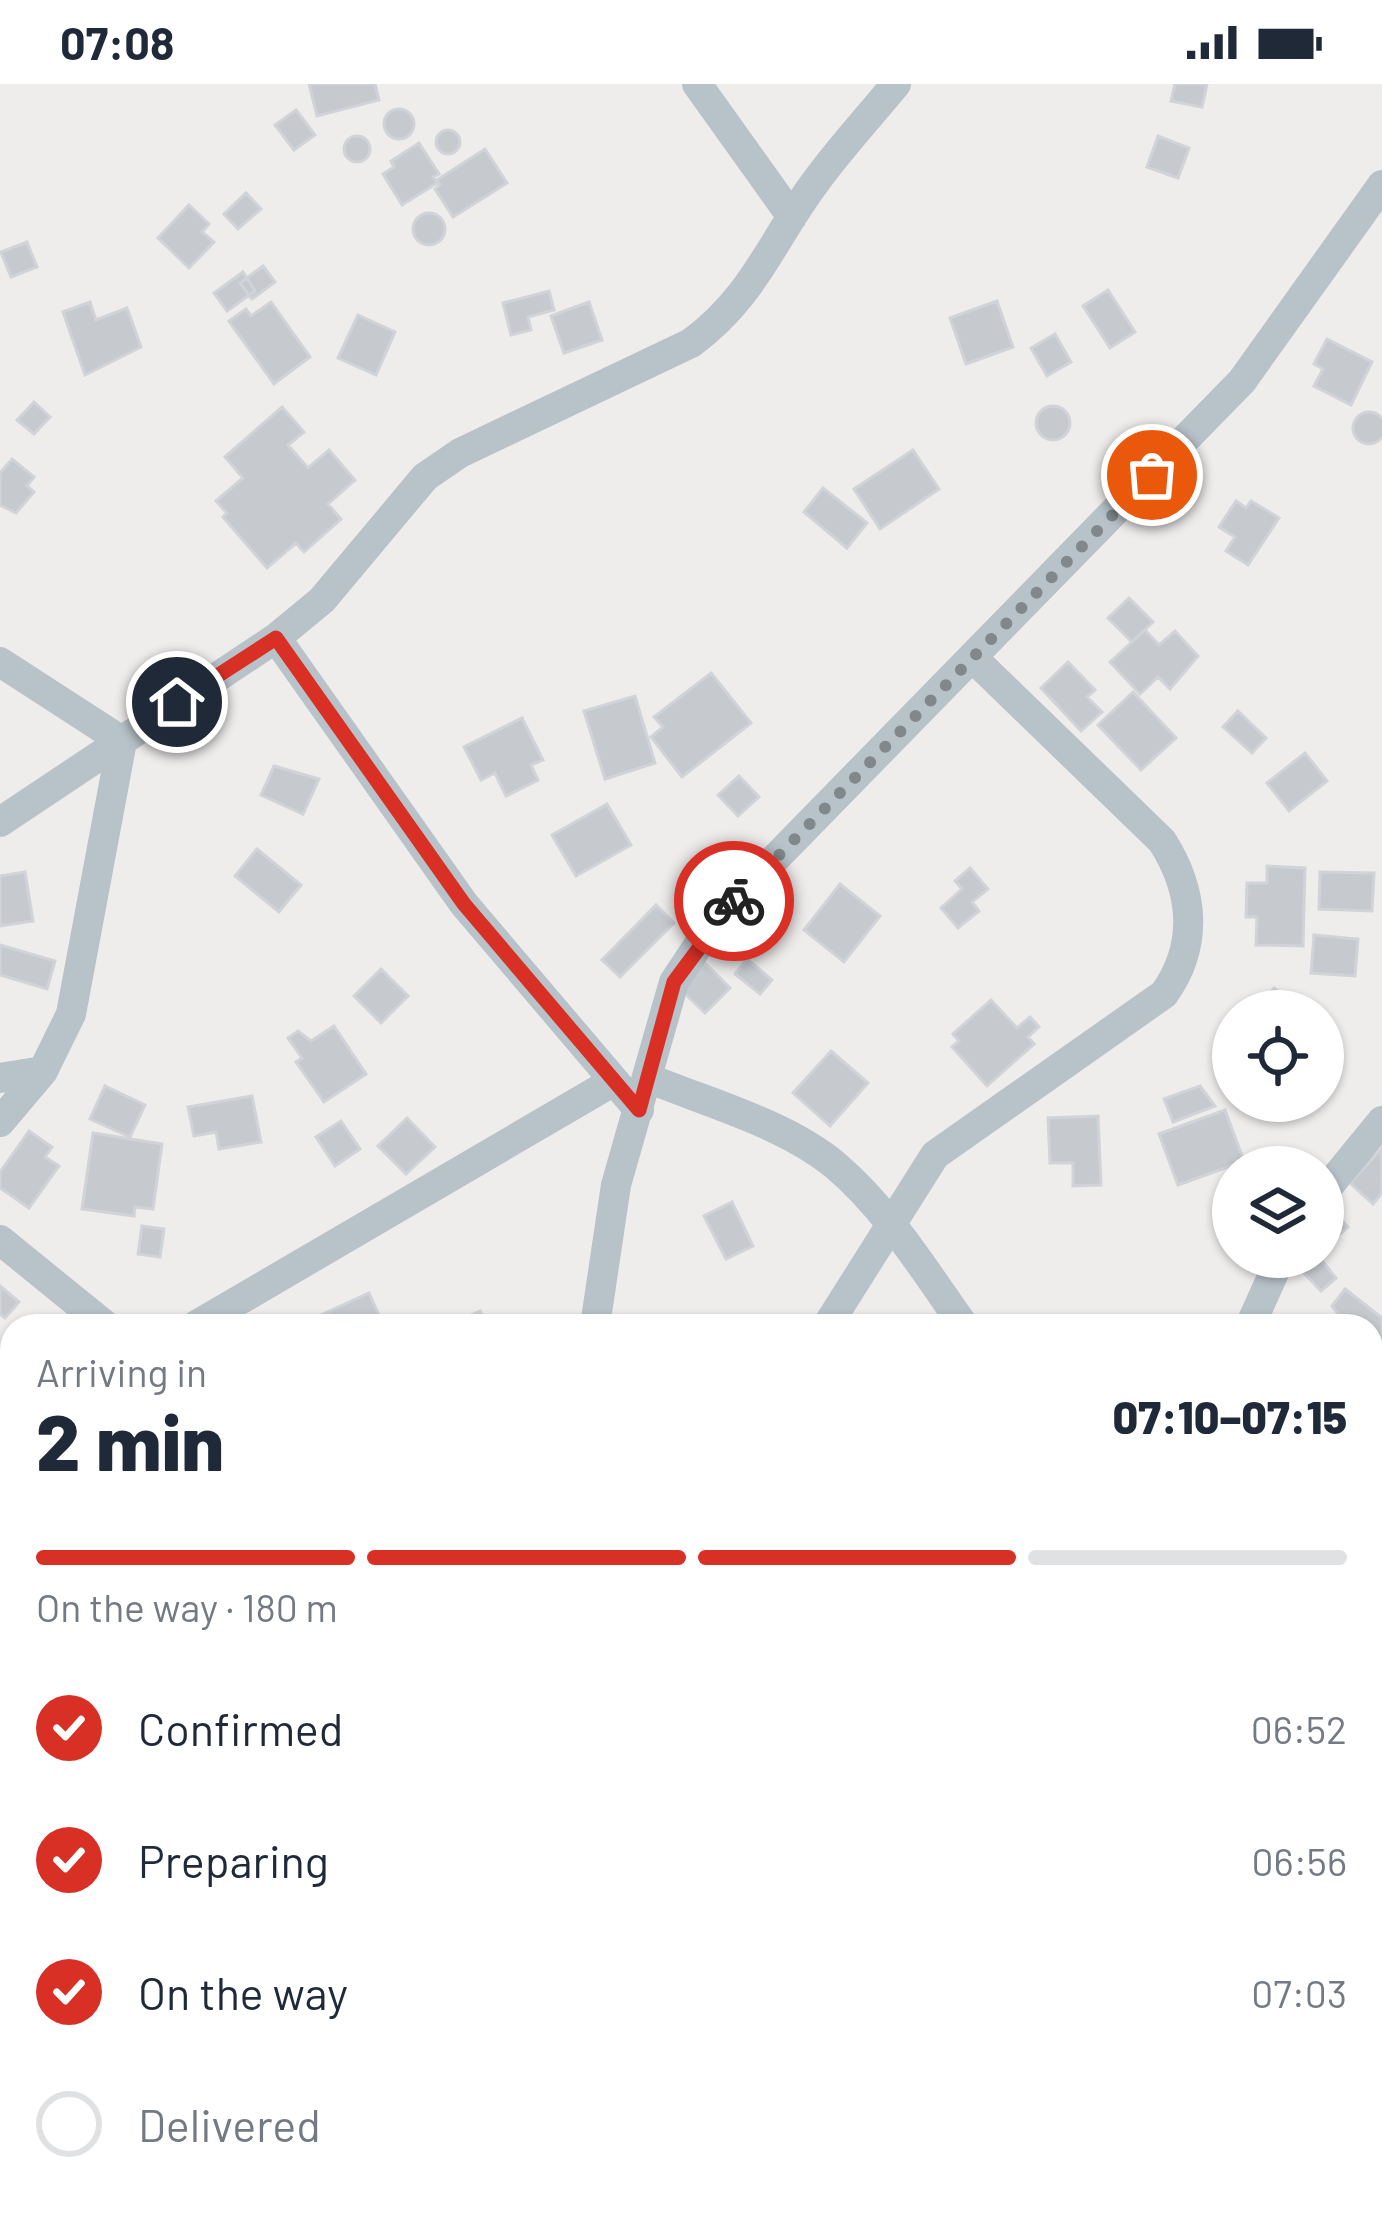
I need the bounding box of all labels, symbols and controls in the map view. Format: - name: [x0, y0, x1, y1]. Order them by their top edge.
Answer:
- text: 07:08: [60, 15, 174, 69]
- pin: [1101, 424, 1203, 526]
- icon: bag: [1119, 442, 1185, 508]
- pin: [126, 651, 228, 753]
- icon: home: [144, 669, 210, 735]
- courier: [674, 841, 794, 961]
- icon: bike: [701, 868, 767, 934]
- map controls: [1212, 990, 1344, 1278]
- button: locate: [1212, 990, 1344, 1122]
- button: layers: [1212, 1146, 1344, 1278]
- text: Arriving in: [36, 1348, 207, 1395]
- text: 07:10–07:15: [1113, 1389, 1347, 1443]
- text: 2 min: [36, 1393, 224, 1487]
- text: On the way · 180 m: [36, 1583, 338, 1630]
- icon: check: [36, 1695, 102, 1761]
- text: Confirmed: [138, 1701, 343, 1755]
- text: 06:52: [1251, 1705, 1347, 1752]
- icon: check: [36, 1827, 102, 1893]
- text: Preparing: [138, 1833, 329, 1887]
- text: 06:56: [1252, 1837, 1347, 1884]
- icon: check: [36, 1959, 102, 2025]
- text: On the way: [138, 1965, 348, 2019]
- text: 07:03: [1251, 1969, 1347, 2016]
- text: Delivered: [138, 2097, 321, 2151]

